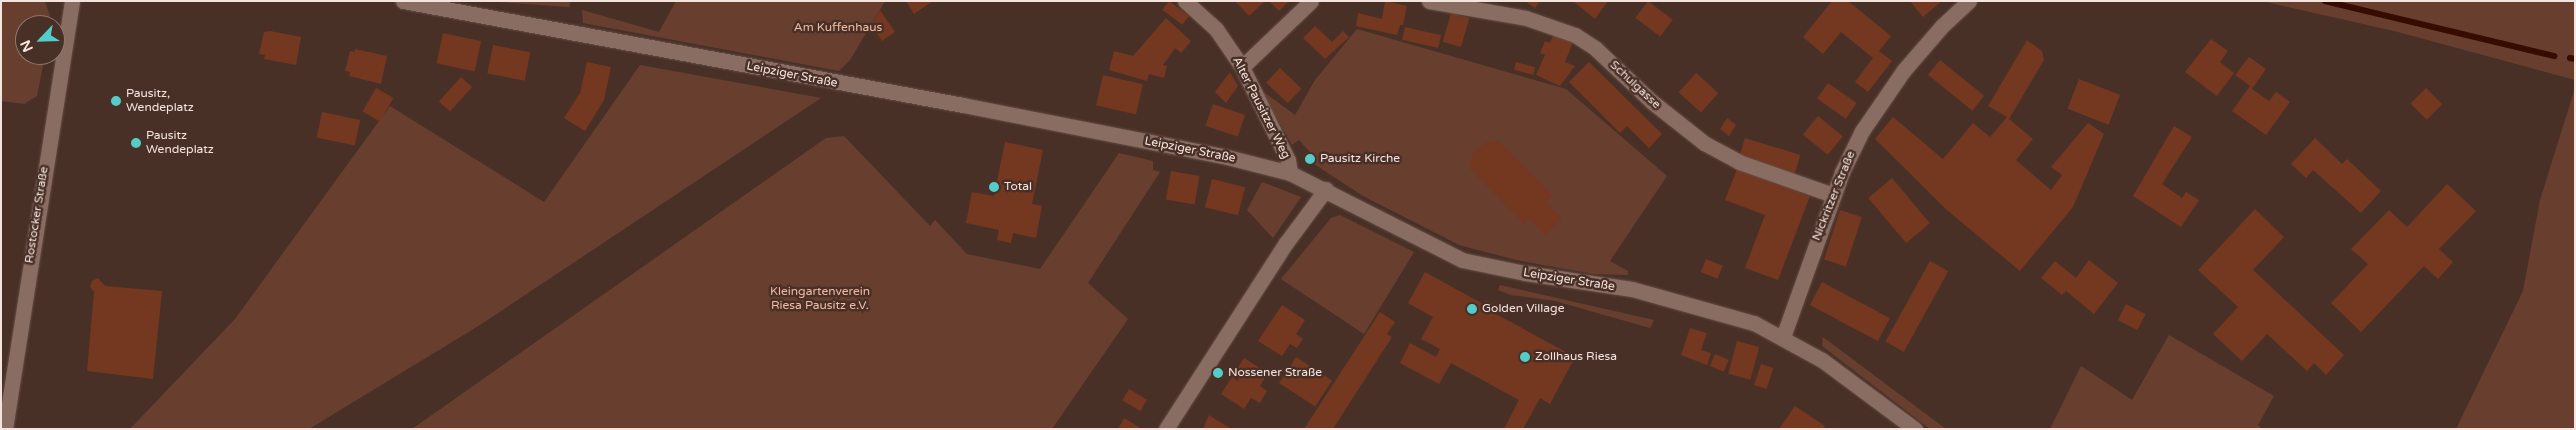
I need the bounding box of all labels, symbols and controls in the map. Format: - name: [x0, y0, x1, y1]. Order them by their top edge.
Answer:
- north arrow: [15, 15, 65, 65]
- park label: Am Kuffenhaus: [794, 21, 882, 35]
- text: N: [17, 37, 37, 54]
- street label: Alter Pausitzer Weg: [1229, 55, 1293, 161]
- street label: Schulgasse: [1607, 58, 1663, 112]
- street label: Leipziger Straße: [745, 59, 839, 91]
- place label: Pausitz, Wendeplatz: [126, 87, 194, 115]
- marker: Pausitz, Wendeplatz: [110, 95, 122, 107]
- place label: Pausitz Wendeplatz: [146, 129, 214, 157]
- street label: Leipziger Straße: [1143, 134, 1237, 166]
- marker: Pausitz Wendeplatz: [130, 137, 142, 149]
- street label: Nickritzer Straße: [1809, 149, 1859, 243]
- place label: Pausitz Kirche: [1320, 152, 1400, 166]
- marker: Pausitz Kirche: [1304, 153, 1316, 165]
- street label: Rostocker Straße: [22, 166, 52, 264]
- place label: Total: [1004, 180, 1032, 194]
- marker: Total: [988, 181, 1000, 193]
- street label: Leipziger Straße: [1522, 266, 1616, 294]
- park label: Kleingartenverein Riesa Pausitz e.V.: [770, 285, 870, 313]
- place label: Golden Village: [1482, 302, 1564, 316]
- marker: Golden Village: [1466, 303, 1478, 315]
- place label: Zollhaus Riesa: [1535, 350, 1617, 364]
- marker: Zollhaus Riesa: [1519, 351, 1531, 363]
- place label: Nossener Straße: [1228, 366, 1322, 380]
- marker: Nossener Straße: [1212, 367, 1224, 379]

